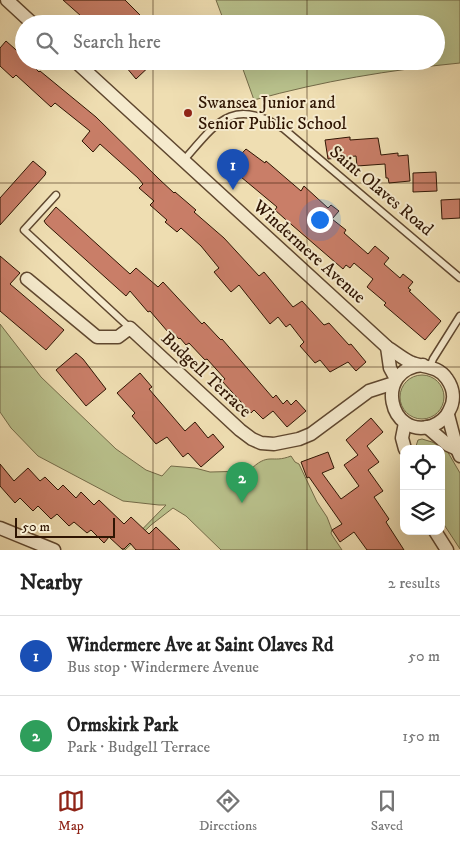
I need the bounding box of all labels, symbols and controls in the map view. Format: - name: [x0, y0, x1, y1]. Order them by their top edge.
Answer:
- search box: [15, 15, 445, 70]
- icon: search: [33, 29, 61, 57]
- text: Search here: [73, 31, 161, 54]
- place label: Swansea Junior and Senior Public School: [198, 92, 347, 135]
- marker: Swansea Junior and Senior Public School: [182, 107, 194, 119]
- street label: Saint Olaves Road: [325, 141, 437, 241]
- pin: 1: [217, 149, 249, 190]
- street label: Windermere Avenue: [247, 195, 370, 308]
- your location: [307, 207, 333, 233]
- street label: Budgell Terrace: [156, 328, 256, 422]
- map controls: [400, 445, 445, 535]
- button: locate: [400, 445, 445, 490]
- pin: 2: [226, 462, 258, 503]
- button: layers: [400, 490, 445, 535]
- scale bar: [15, 515, 115, 538]
- text: 50 m: [22, 518, 50, 536]
- text: Nearby: [20, 570, 82, 596]
- text: 2 results: [388, 573, 440, 593]
- text: Windermere Ave at Saint Olaves Rd: [67, 634, 334, 657]
- text: 1: [33, 646, 39, 666]
- text: 50 m: [408, 646, 440, 666]
- text: Bus stop · Windermere Avenue: [67, 657, 259, 677]
- text: Ormskirk Park: [67, 714, 178, 737]
- text: 2: [32, 726, 40, 746]
- text: 150 m: [402, 726, 440, 746]
- text: Park · Budgell Terrace: [67, 737, 210, 757]
- tab: Map: [57, 787, 85, 835]
- tab: Directions: [199, 787, 257, 835]
- tab: Saved: [371, 787, 403, 835]

